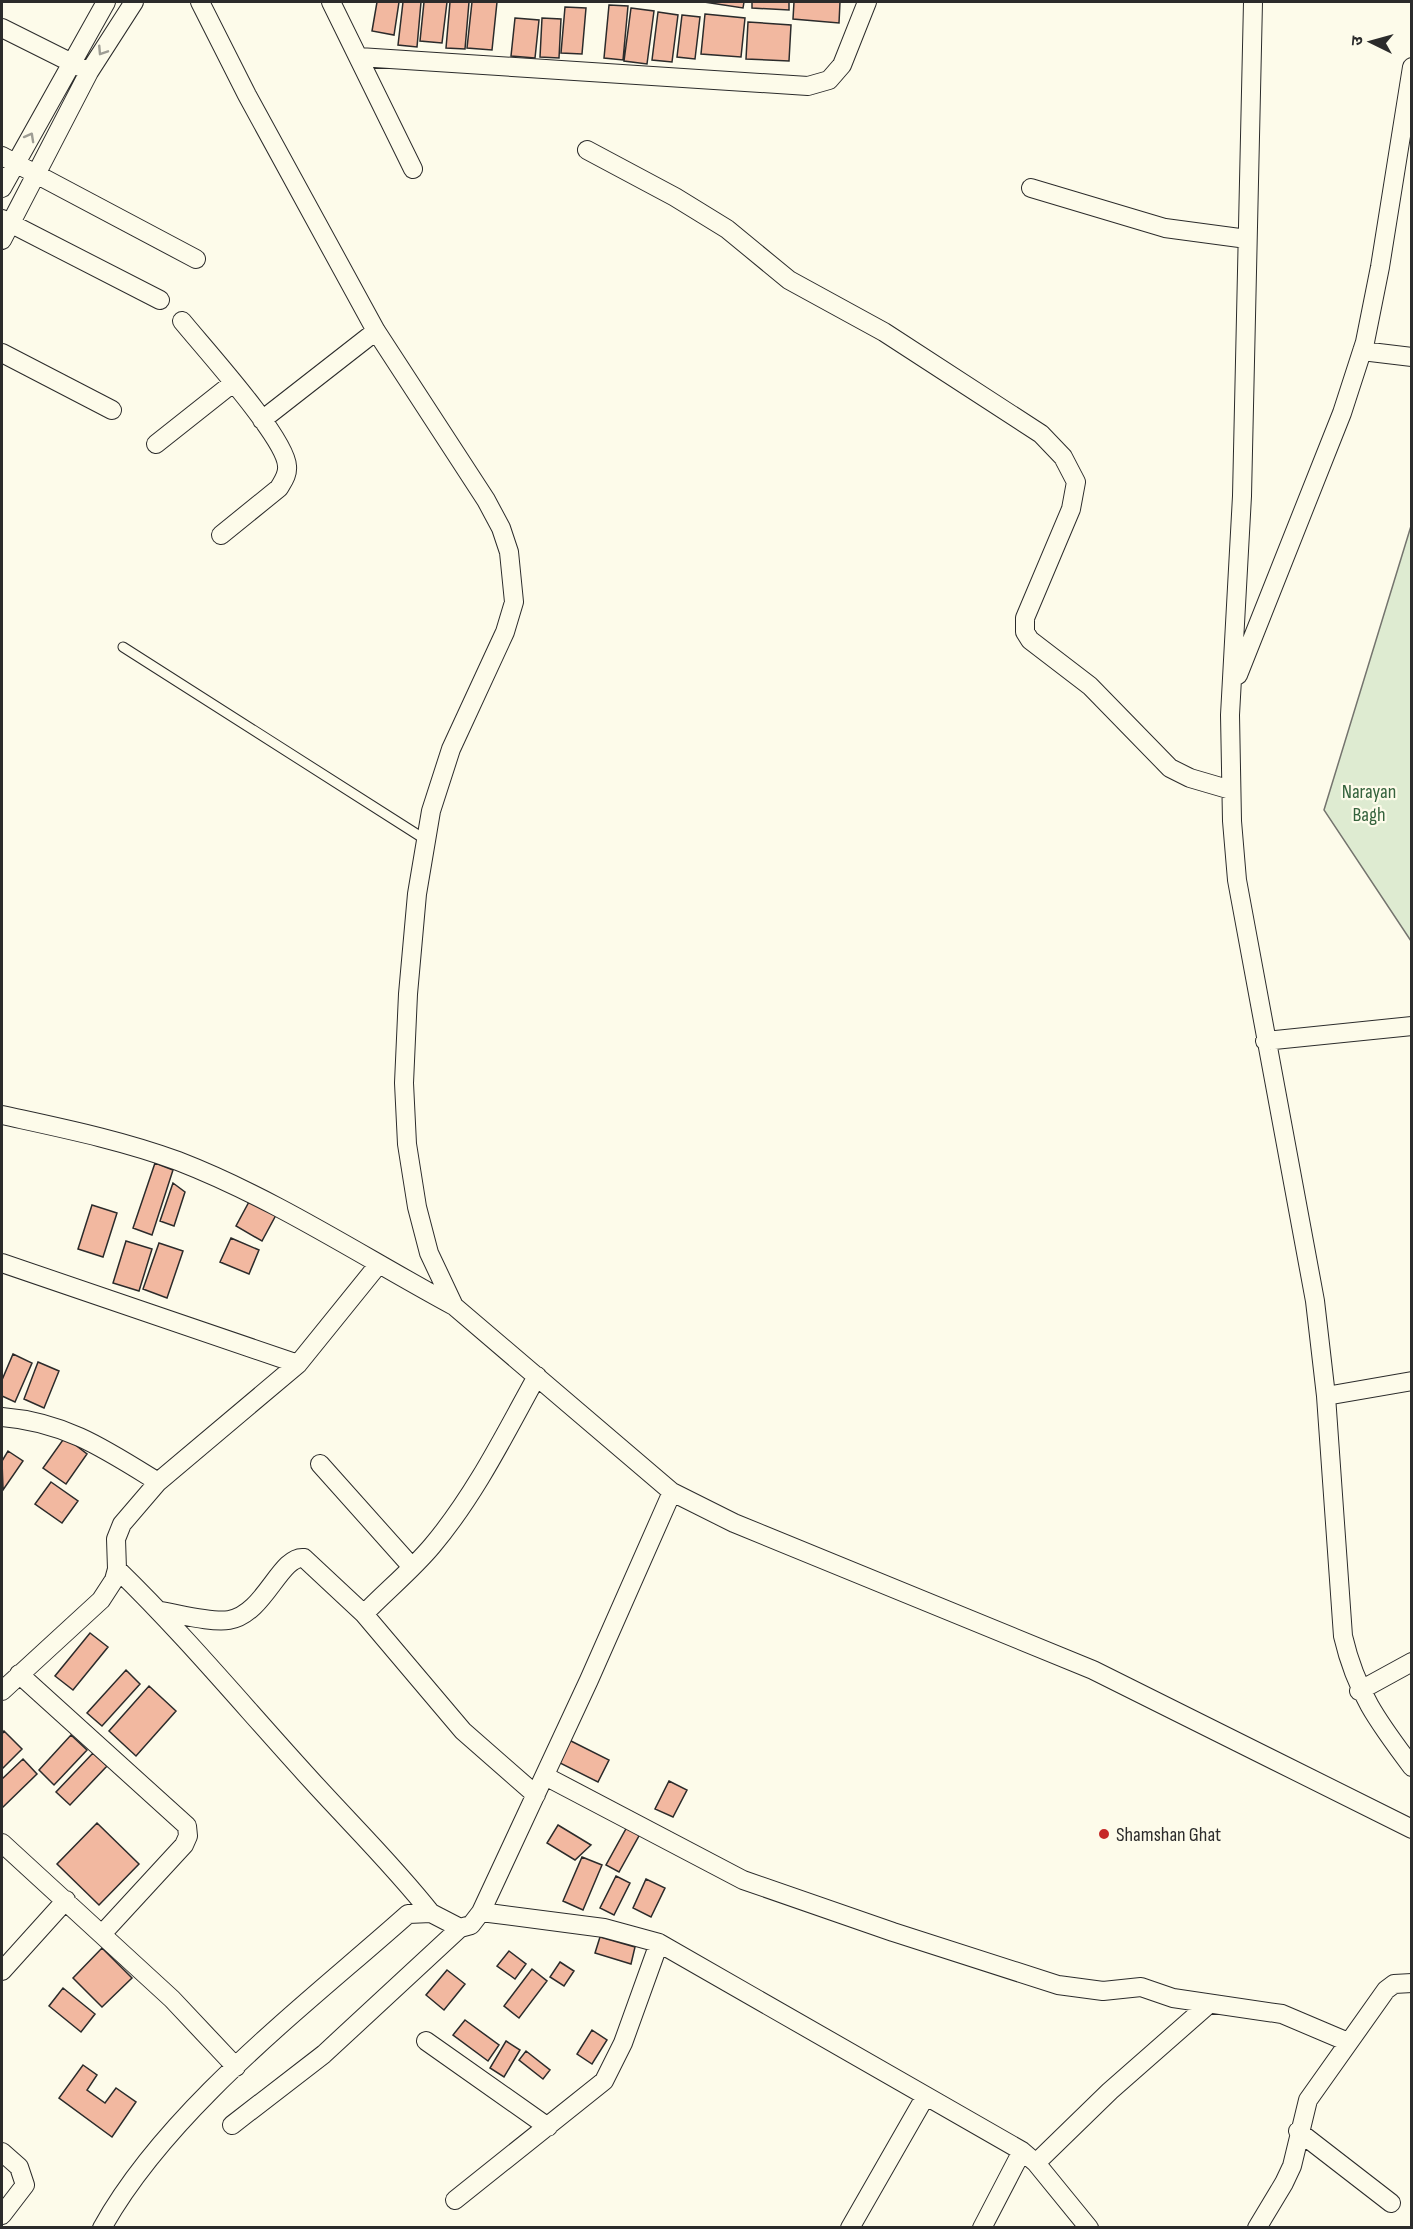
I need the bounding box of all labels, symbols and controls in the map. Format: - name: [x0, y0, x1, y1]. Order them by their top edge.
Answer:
- north arrow: [1341, 12, 1401, 72]
- text: उ: [1348, 35, 1367, 46]
- one-way arrow: [98, 45, 110, 55]
- one-way arrow: [23, 133, 34, 143]
- park label: Narayan Bagh: [1342, 780, 1396, 827]
- place label: Shamshan Ghat: [1116, 1823, 1221, 1847]
- marker: Shamshan Ghat: [1097, 1827, 1111, 1841]

